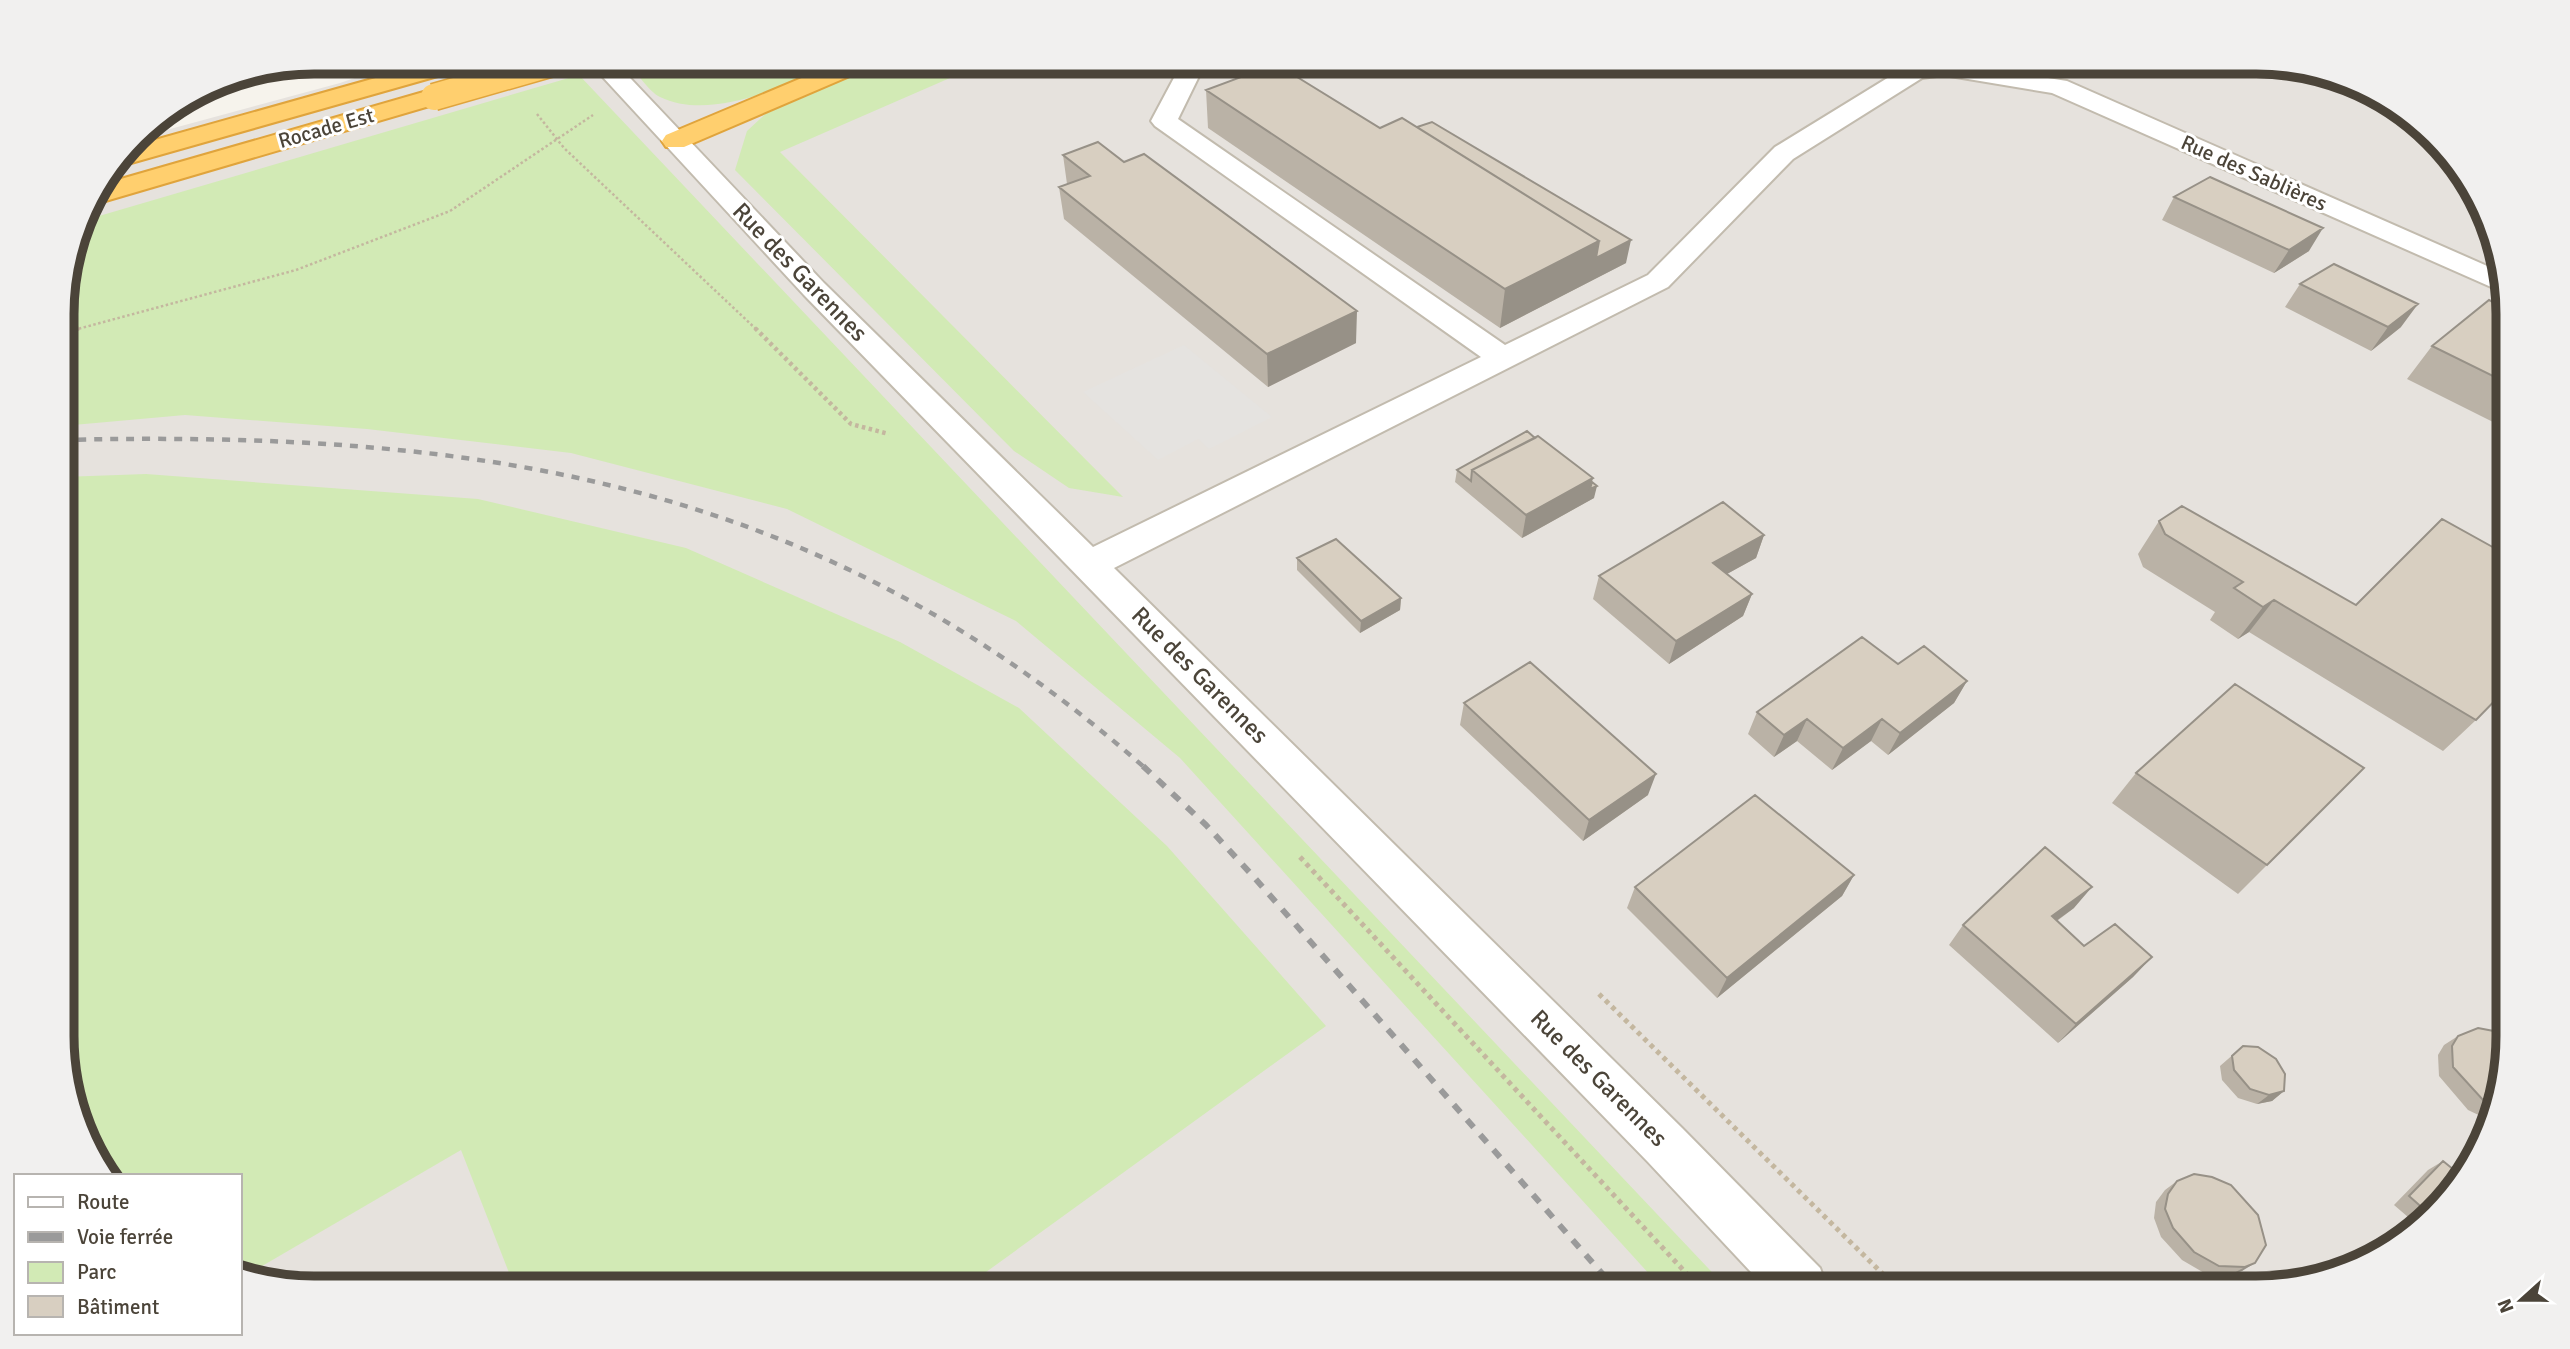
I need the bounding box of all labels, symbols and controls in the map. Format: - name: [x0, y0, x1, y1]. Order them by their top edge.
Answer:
- street label: Rocade Est: [275, 102, 377, 154]
- street label: Rue des Sablières: [2177, 129, 2331, 217]
- street label: Rue des Garennes: [726, 196, 874, 348]
- street label: Rue des Garennes: [1125, 600, 1275, 750]
- street label: Rue des Garennes: [1524, 1003, 1674, 1153]
- legend: [14, 1174, 242, 1335]
- text: Route: [77, 1189, 129, 1215]
- text: Voie ferrée: [77, 1224, 173, 1250]
- text: Parc: [77, 1259, 116, 1285]
- north arrow: [2486, 1265, 2556, 1335]
- text: Bâtiment: [77, 1294, 159, 1320]
- text: N: [2492, 1295, 2520, 1316]

